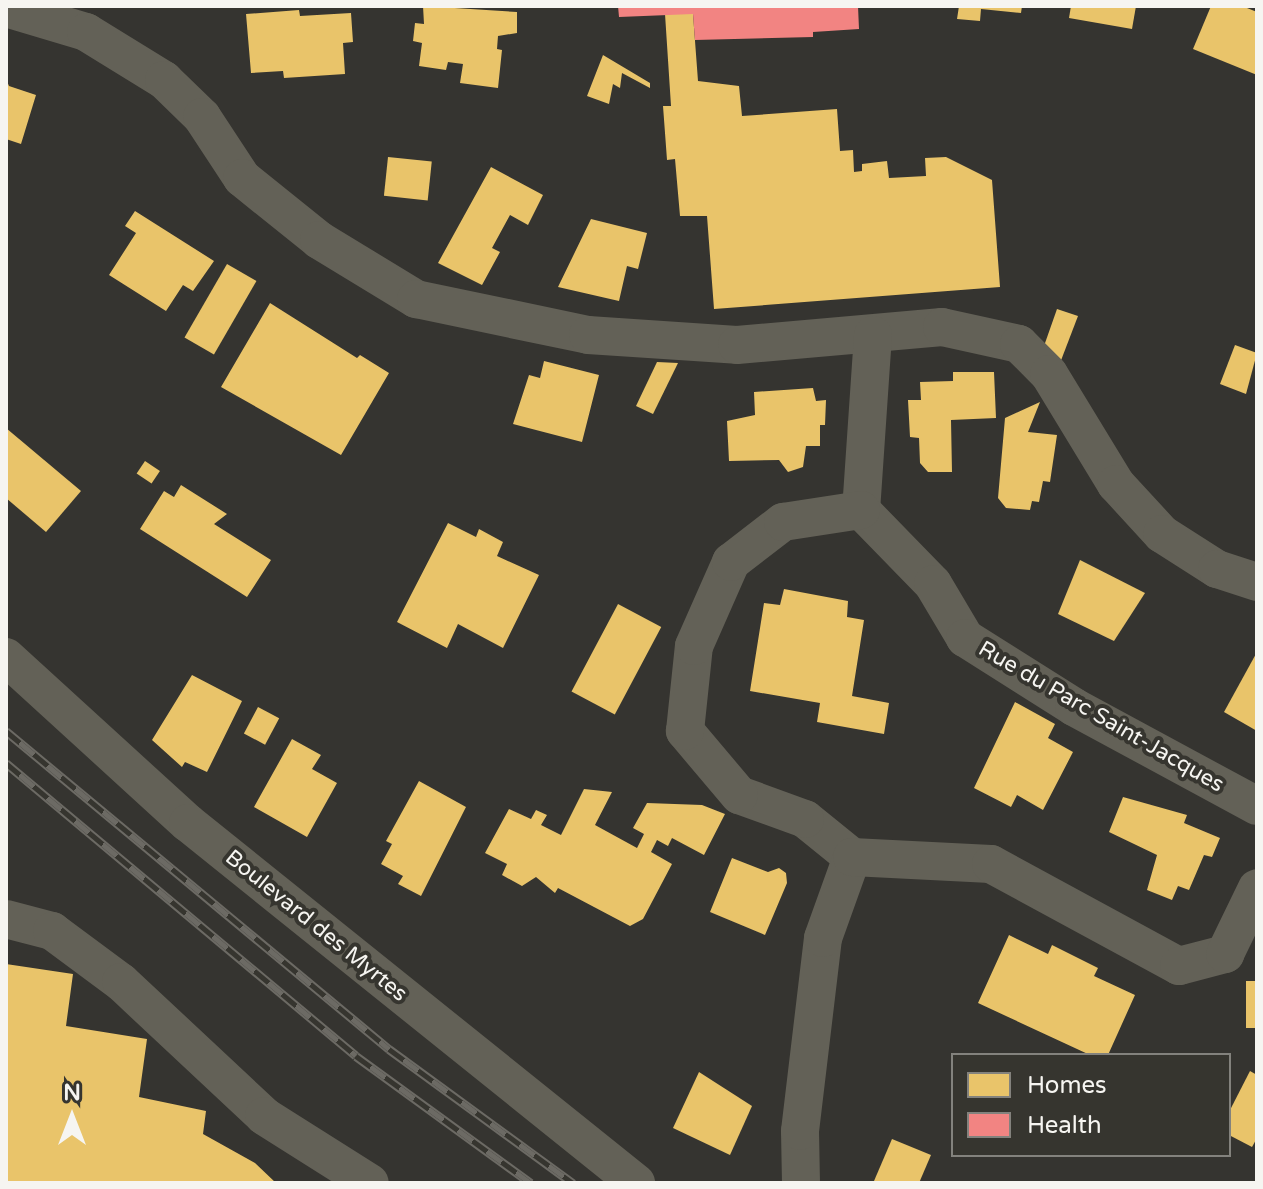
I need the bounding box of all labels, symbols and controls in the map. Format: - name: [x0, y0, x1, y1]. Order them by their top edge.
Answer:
- street label: Rue du Parc Saint-Jacques: [974, 636, 1228, 798]
- street label: Boulevard des Myrtes: [220, 844, 412, 1008]
- legend: [951, 1053, 1231, 1157]
- text: Homes: [1027, 1071, 1107, 1100]
- north arrow: [32, 1077, 112, 1157]
- text: N: [63, 1080, 81, 1106]
- text: Health: [1027, 1111, 1102, 1140]

